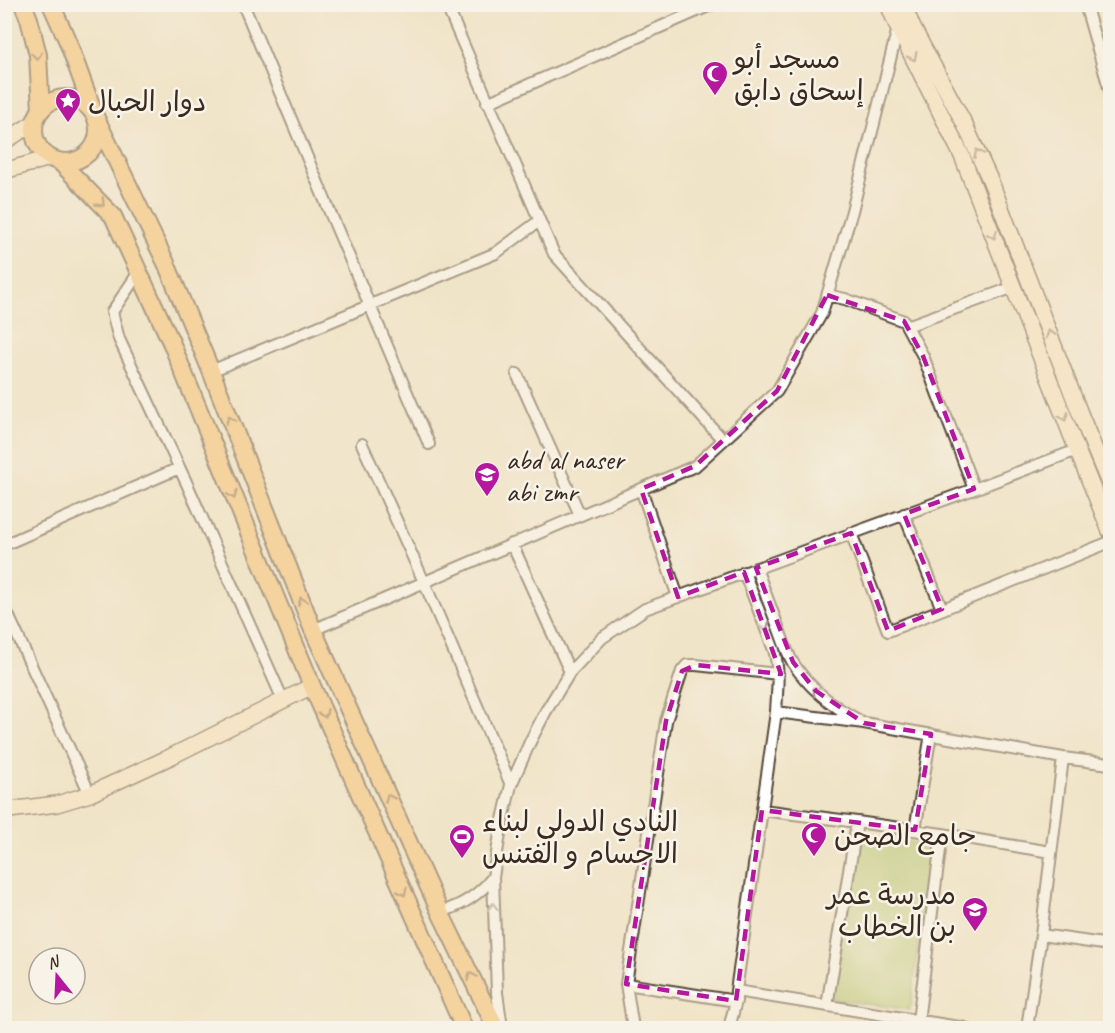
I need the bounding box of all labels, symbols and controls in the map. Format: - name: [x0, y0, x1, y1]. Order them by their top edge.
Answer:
- place label: مسجد أبو إسحاق دابق: [732, 41, 864, 108]
- one-way arrow: [905, 51, 917, 62]
- one-way arrow: [31, 52, 43, 61]
- mosque icon: مسجد أبو إسحاق دابق: [700, 59, 730, 97]
- place label: دوار الحبال: [88, 84, 207, 119]
- place icon: دوار الحبال: [53, 86, 83, 124]
- one-way arrow: [973, 148, 985, 159]
- one-way arrow: [94, 197, 105, 207]
- one-way arrow: [986, 229, 998, 240]
- one-way arrow: [1044, 329, 1057, 340]
- one-way arrow: [1057, 410, 1069, 421]
- one-way arrow: [225, 415, 238, 425]
- place label: abd al naser abi zmr: [506, 442, 626, 509]
- school or university icon: abd al naser abi zmr: [472, 460, 502, 498]
- one-way arrow: [226, 488, 238, 499]
- one-way arrow: [297, 596, 309, 607]
- one-way arrow: [758, 621, 771, 631]
- one-way arrow: [812, 686, 822, 697]
- one-way arrow: [317, 707, 329, 718]
- one-way arrow: [385, 794, 397, 805]
- place label: النادي الدولي لبناء الاجسام و الفتنس: [482, 804, 678, 875]
- place label: جامع الصحن: [834, 818, 977, 855]
- mosque icon: جامع الصحن: [799, 820, 829, 858]
- sports icon: النادي الدولي لبناء الاجسام و الفتنس: [447, 822, 477, 860]
- place label: مدرسة عمر بن الخطاب: [825, 877, 956, 944]
- one-way arrow: [396, 885, 408, 896]
- school or university icon: مدرسة عمر بن الخطاب: [960, 895, 990, 933]
- one-way arrow: [487, 903, 500, 912]
- north arrow: [27, 946, 87, 1006]
- text: N: [45, 951, 63, 974]
- one-way arrow: [466, 971, 478, 982]

